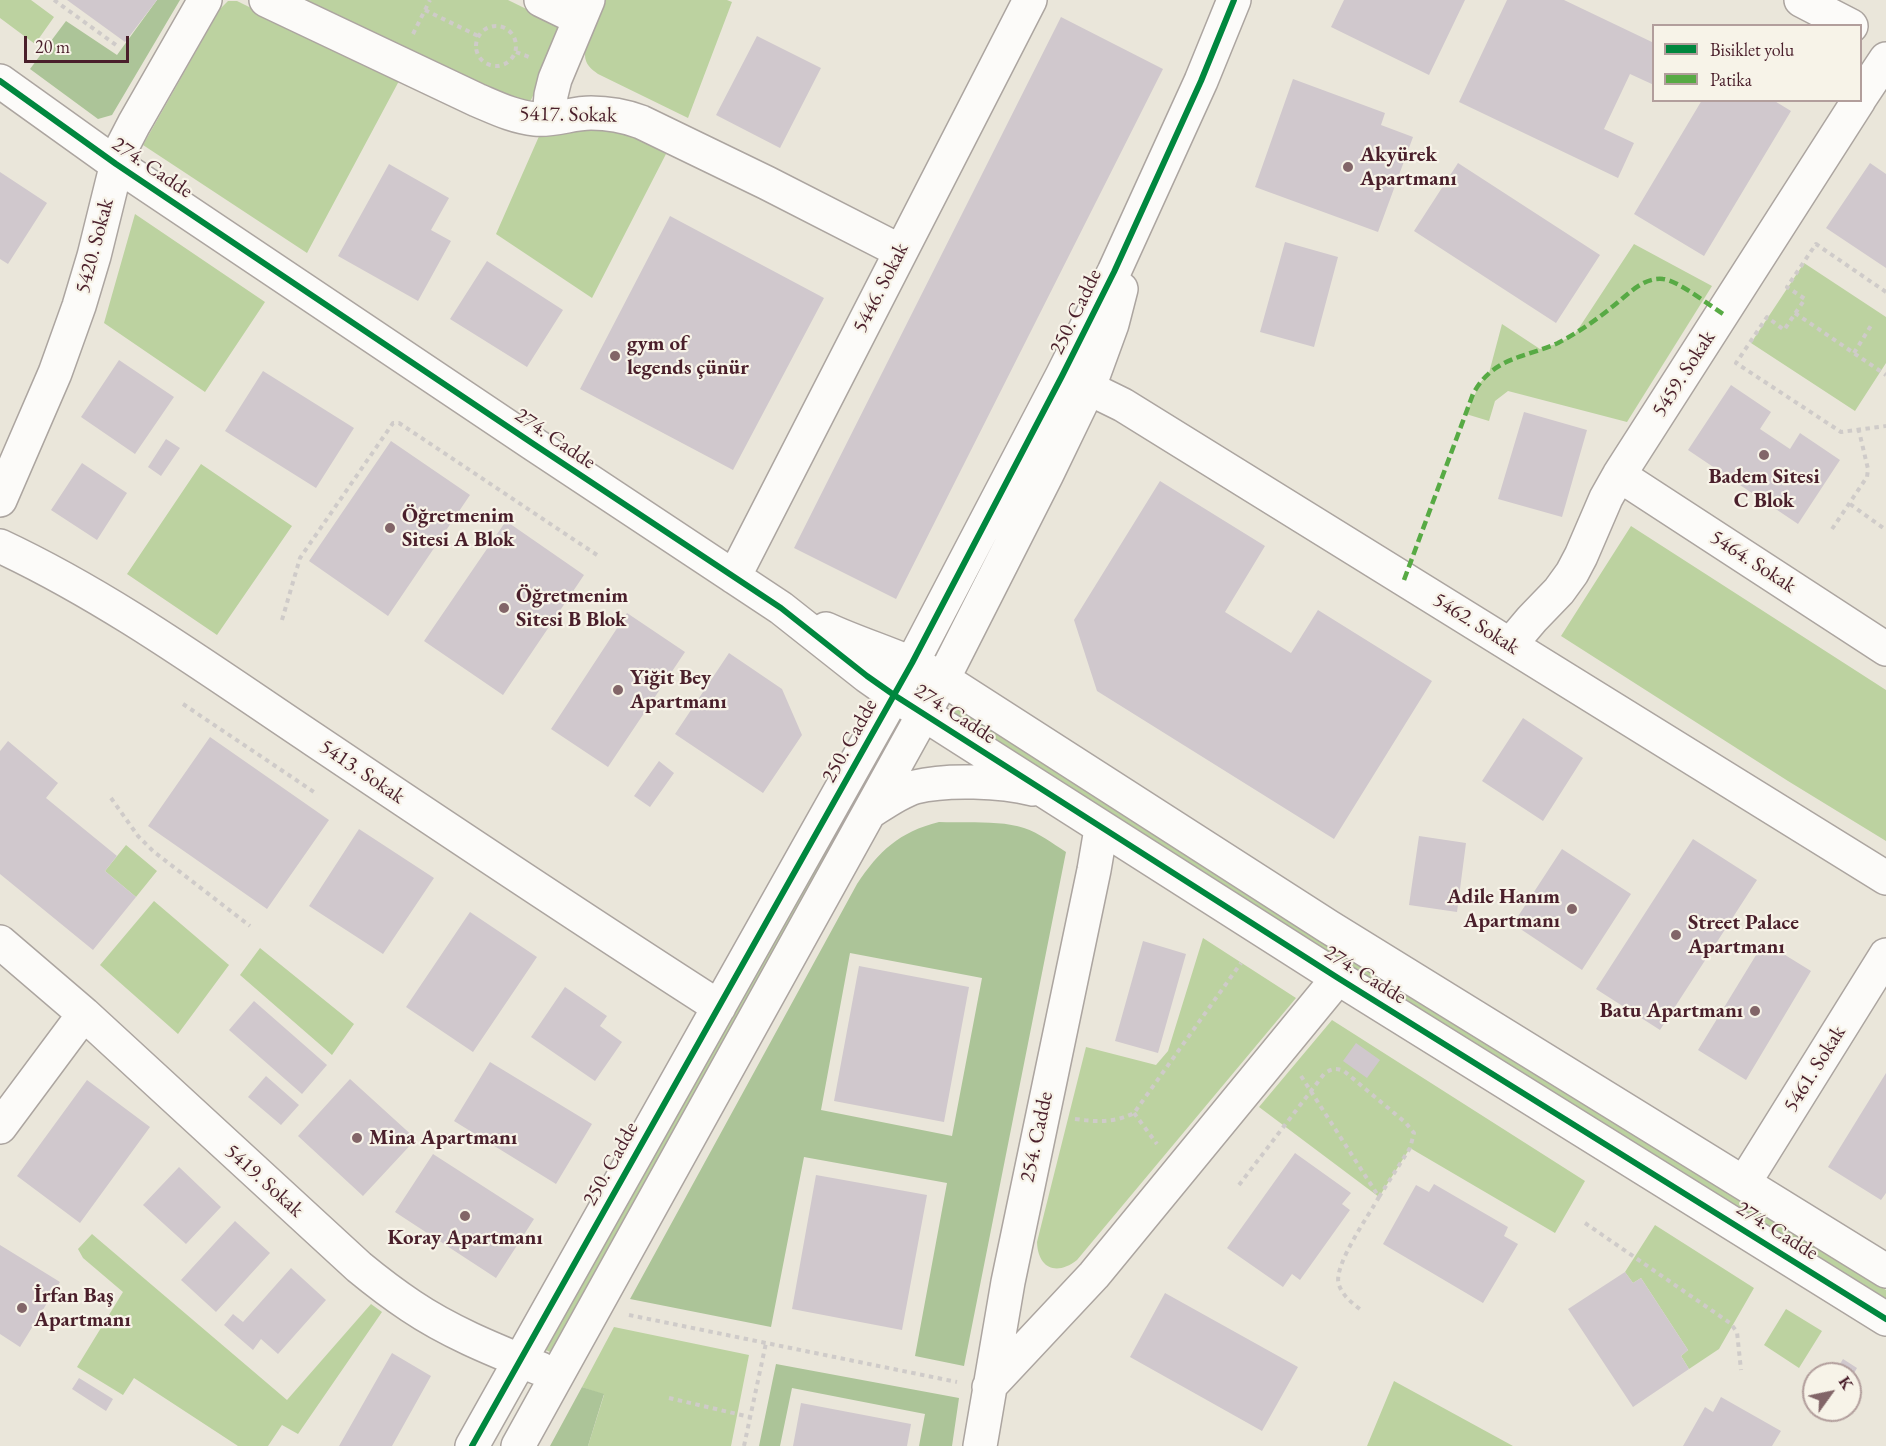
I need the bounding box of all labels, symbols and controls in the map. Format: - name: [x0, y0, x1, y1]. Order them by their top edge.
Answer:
- scale bar: [27, 24, 132, 62]
- legend: [1652, 24, 1862, 102]
- text: 20 m: [35, 35, 70, 58]
- text: Bisiklet yolu: [1710, 38, 1794, 61]
- text: Patika: [1710, 68, 1752, 91]
- street label: 5417. Sokak: [519, 102, 617, 128]
- street label: 274. Cadde: [107, 132, 197, 204]
- place label: Akyürek Apartmanı: [1360, 142, 1457, 192]
- marker: Akyürek Apartmanı: [1341, 160, 1355, 174]
- street label: 5420. Sokak: [70, 196, 120, 296]
- street label: 5446. Sokak: [848, 239, 914, 337]
- street label: 250. Cadde: [1045, 265, 1107, 359]
- street label: 5459. Sokak: [1647, 326, 1721, 422]
- place label: gym of legends çünür: [627, 331, 749, 381]
- marker: gym of legends çünür: [608, 349, 622, 363]
- street label: 274. Cadde: [510, 403, 600, 475]
- marker: Badem Sitesi C Blok: [1757, 448, 1771, 462]
- place label: Badem Sitesi C Blok: [1708, 464, 1820, 514]
- place label: Öğretmenim Sitesi A Blok: [402, 503, 515, 553]
- marker: Öğretmenim Sitesi A Blok: [383, 521, 397, 535]
- street label: 5464. Sokak: [1705, 525, 1801, 599]
- place label: Öğretmenim Sitesi B Blok: [516, 583, 628, 633]
- street label: 5462. Sokak: [1428, 588, 1524, 660]
- marker: Öğretmenim Sitesi B Blok: [497, 601, 511, 615]
- place label: Yiğit Bey Apartmanı: [630, 665, 727, 715]
- street label: 274. Cadde: [910, 678, 1000, 750]
- marker: Yiğit Bey Apartmanı: [611, 683, 625, 697]
- street label: 250. Cadde: [817, 695, 883, 787]
- street label: 5413. Sokak: [315, 734, 409, 810]
- place label: Adile Hanım Apartmanı: [1447, 884, 1560, 934]
- marker: Adile Hanım Apartmanı: [1565, 902, 1579, 916]
- place label: Street Palace Apartmanı: [1688, 910, 1799, 960]
- marker: Street Palace Apartmanı: [1669, 928, 1683, 942]
- street label: 274. Cadde: [1319, 940, 1411, 1010]
- place label: Batu Apartmanı: [1600, 998, 1743, 1024]
- marker: Batu Apartmanı: [1748, 1004, 1762, 1018]
- street label: 5461. Sokak: [1779, 1021, 1851, 1117]
- street label: 254. Cadde: [1015, 1089, 1059, 1185]
- street label: 250. Cadde: [578, 1118, 644, 1210]
- place label: Mina Apartmanı: [369, 1125, 517, 1151]
- marker: Mina Apartmanı: [350, 1131, 364, 1145]
- street label: 5419. Sokak: [219, 1139, 309, 1223]
- street label: 274. Cadde: [1731, 1196, 1823, 1266]
- marker: Koray Apartmanı: [458, 1209, 472, 1223]
- place label: Koray Apartmanı: [387, 1225, 543, 1251]
- place label: İrfan Baş Apartmanı: [34, 1283, 131, 1333]
- marker: İrfan Baş Apartmanı: [15, 1301, 29, 1315]
- north arrow: [1802, 1362, 1862, 1422]
- text: K: [1834, 1372, 1858, 1394]

